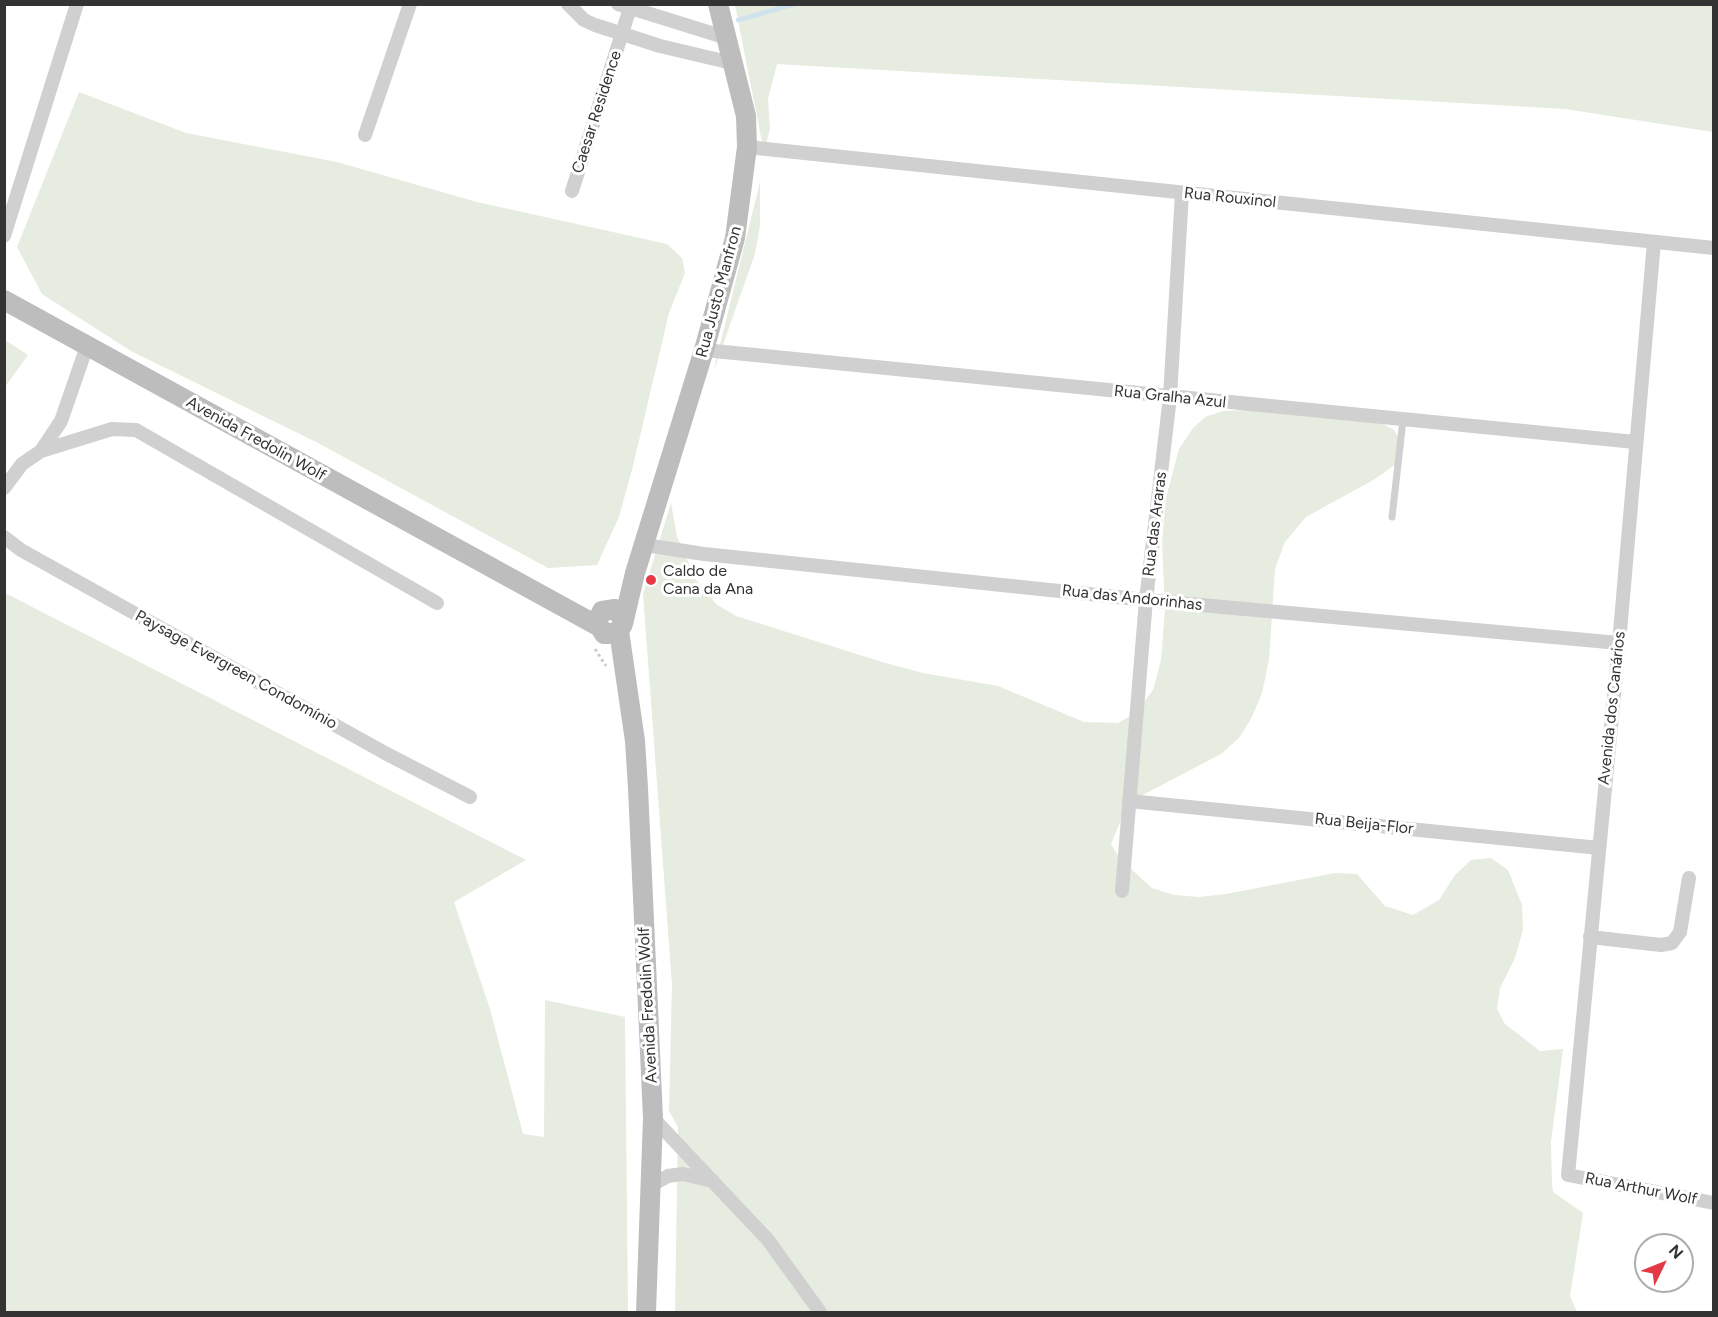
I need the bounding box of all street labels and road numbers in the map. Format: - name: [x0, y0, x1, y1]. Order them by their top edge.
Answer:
- street label: Caesar Residence: [568, 48, 626, 176]
- street label: Rua Rouxinol: [1183, 184, 1277, 212]
- street label: Rua Justo Manfron: [692, 224, 746, 360]
- street label: Rua Gralha Azul: [1113, 382, 1227, 412]
- street label: Avenida Fredolin Wolf: [183, 393, 329, 485]
- street label: Rua das Araras: [1139, 471, 1171, 577]
- street label: Rua das Andorinhas: [1061, 581, 1203, 615]
- street label: Paysage Evergreen Condomínio: [132, 606, 340, 734]
- street label: Avenida dos Canários: [1594, 630, 1630, 786]
- street label: Rua Beija-Flor: [1314, 809, 1414, 839]
- street label: Avenida Fredolin Wolf: [634, 926, 662, 1084]
- street label: Rua Arthur Wolf: [1583, 1169, 1699, 1209]

